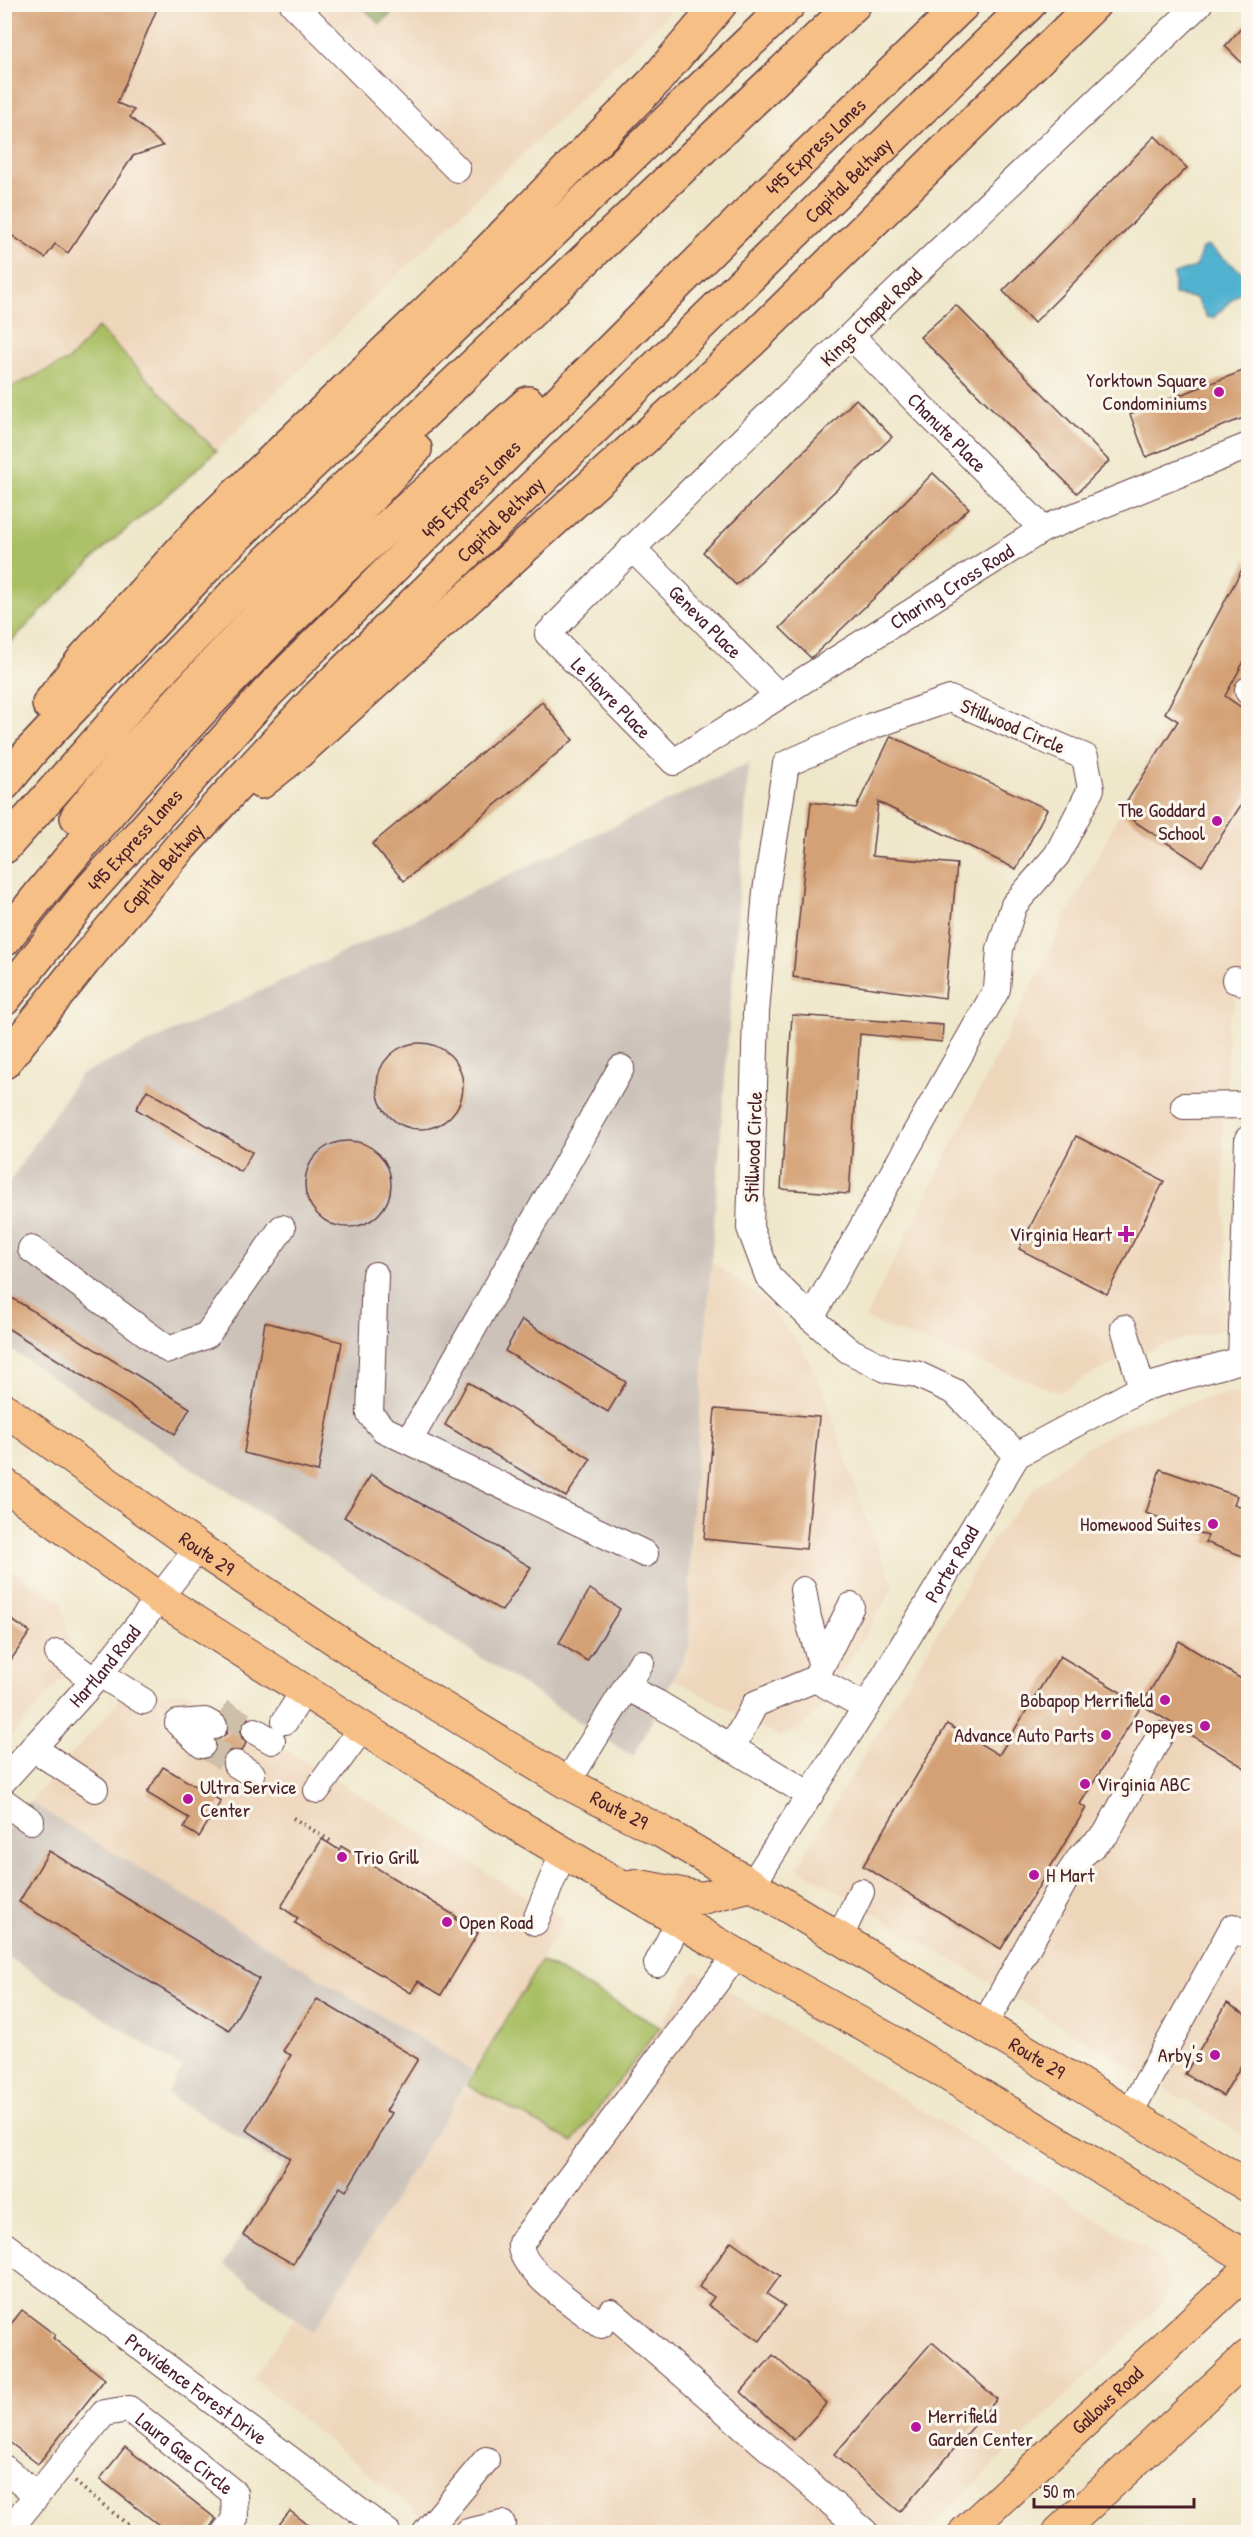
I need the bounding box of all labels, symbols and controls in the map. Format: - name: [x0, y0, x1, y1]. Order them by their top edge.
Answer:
- street label: 495 Express Lanes: [759, 91, 872, 201]
- street label: Capital Beltway: [798, 131, 897, 229]
- street label: Kings Chapel Road: [814, 261, 928, 372]
- place label: Yorktown Square Condominiums: [1086, 366, 1207, 416]
- marker: Yorktown Square Condominiums: [1212, 385, 1226, 399]
- street label: Chanute Place: [902, 386, 993, 478]
- street label: 495 Express Lanes: [415, 433, 526, 544]
- street label: Capital Beltway: [450, 470, 549, 568]
- street label: Charing Cross Road: [884, 537, 1019, 635]
- street label: Geneva Place: [663, 579, 748, 664]
- street label: Le Havre Place: [565, 651, 658, 744]
- street label: Stillwood Circle: [957, 691, 1070, 760]
- street label: 495 Express Lanes: [81, 782, 188, 897]
- place label: The Goddard School: [1118, 796, 1206, 846]
- marker: The Goddard School: [1210, 814, 1224, 828]
- street label: Capital Beltway: [115, 817, 209, 920]
- street label: Stillwood Circle: [737, 1091, 768, 1203]
- place label: Virginia Heart: [1010, 1220, 1113, 1247]
- marker: Virginia Heart: [1117, 1225, 1135, 1243]
- place label: Homewood Suites: [1080, 1510, 1201, 1537]
- marker: Homewood Suites: [1206, 1517, 1220, 1531]
- street label: Porter Road: [918, 1520, 985, 1607]
- street label: Route 29: [174, 1525, 240, 1582]
- street label: Hartland Road: [62, 1619, 146, 1713]
- place label: Bobapop Merrifield: [1020, 1686, 1153, 1713]
- marker: Bobapop Merrifield: [1158, 1693, 1172, 1707]
- place label: Popeyes: [1135, 1712, 1193, 1739]
- marker: Popeyes: [1198, 1719, 1212, 1733]
- place label: Advance Auto Parts: [954, 1721, 1094, 1748]
- marker: Advance Auto Parts: [1099, 1728, 1113, 1742]
- place label: Virginia ABC: [1097, 1770, 1191, 1797]
- place label: Ultra Service Center: [200, 1773, 296, 1823]
- marker: Virginia ABC: [1078, 1777, 1092, 1791]
- street label: Route 29: [586, 1783, 653, 1836]
- marker: Ultra Service Center: [181, 1792, 195, 1806]
- place label: Trio Grill: [354, 1843, 419, 1870]
- marker: Trio Grill: [335, 1850, 349, 1864]
- place label: H Mart: [1046, 1861, 1095, 1888]
- marker: H Mart: [1027, 1868, 1041, 1882]
- place label: Open Road: [459, 1908, 533, 1935]
- marker: Open Road: [440, 1915, 454, 1929]
- street label: Route 29: [1004, 2030, 1071, 2085]
- place label: Arby's: [1158, 2041, 1203, 2068]
- marker: Arby's: [1208, 2048, 1222, 2062]
- street label: Providence Forest Drive: [120, 2326, 273, 2451]
- street label: Gallows Road: [1065, 2360, 1149, 2440]
- place label: Merrifield Garden Center: [928, 2402, 1033, 2452]
- street label: Laura Gae Circle: [130, 2406, 239, 2500]
- marker: Merrifield Garden Center: [909, 2420, 923, 2434]
- scale bar: [1034, 2471, 1194, 2509]
- text: 50 m: [1043, 2479, 1075, 2504]

